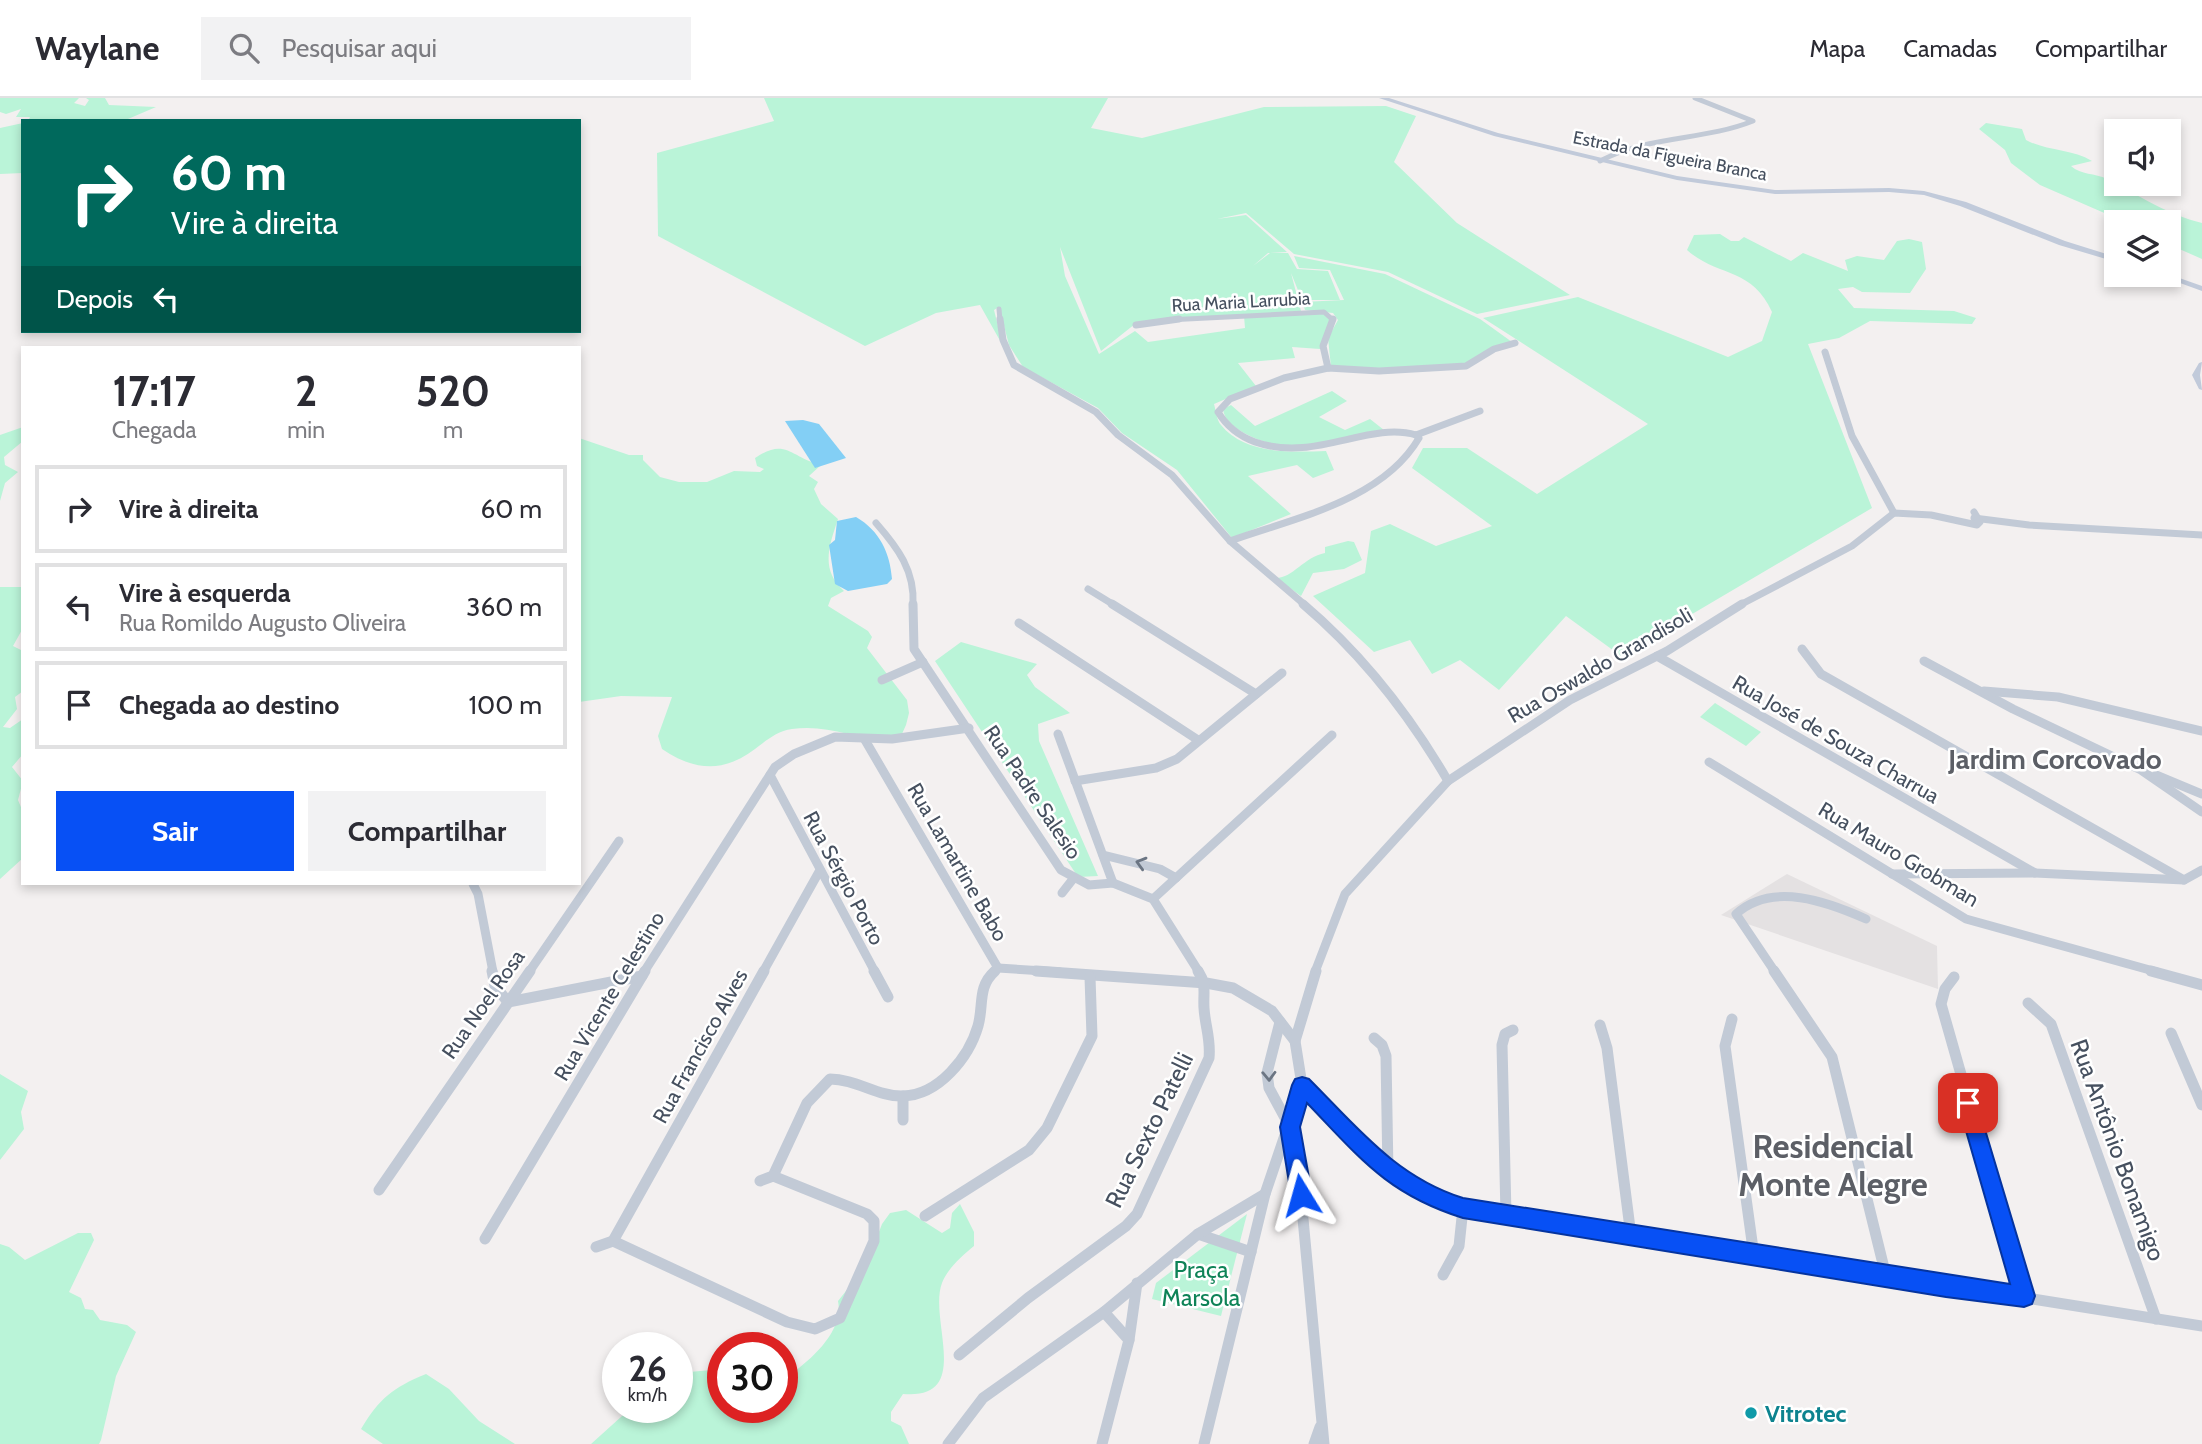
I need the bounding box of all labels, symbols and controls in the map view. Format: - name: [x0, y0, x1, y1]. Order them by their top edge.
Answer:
- search box: [201, 17, 691, 80]
- text: Waylane: [35, 28, 159, 68]
- icon: search: [225, 29, 263, 67]
- text: Pesquisar aqui: [281, 32, 437, 64]
- text: Mapa: [1809, 34, 1865, 63]
- text: Camadas: [1903, 34, 1997, 63]
- text: Compartilhar: [2035, 34, 2167, 63]
- map controls: [2104, 119, 2181, 287]
- button: sound: [2104, 119, 2181, 196]
- street label: Estrada da Figueira Branca: [1571, 126, 1769, 186]
- text: 60 m: [171, 143, 287, 202]
- icon: right: [56, 147, 147, 238]
- text: Vire à direita: [171, 203, 338, 242]
- button: layers: [2104, 210, 2181, 287]
- icon: left: [147, 280, 185, 318]
- text: Depois: [56, 283, 133, 315]
- street label: Rua Maria Larrubia: [1171, 287, 1311, 317]
- text: 17:17: [113, 365, 196, 417]
- text: 2: [295, 365, 317, 417]
- text: 520: [416, 365, 490, 417]
- text: Chegada: [112, 416, 196, 444]
- text: min: [287, 416, 325, 444]
- text: m: [443, 416, 463, 444]
- icon: right: [60, 490, 98, 528]
- text: Vire à direita: [119, 493, 259, 525]
- text: 60 m: [480, 493, 542, 525]
- text: Vire à esquerda: [119, 577, 291, 609]
- icon: left: [60, 588, 98, 626]
- text: 360 m: [466, 591, 542, 623]
- street label: Rua Oswaldo Grandisoli: [1503, 602, 1697, 728]
- text: Rua Romildo Augusto Oliveira: [119, 609, 406, 637]
- street label: Rua José de Souza Charrua: [1728, 670, 1944, 808]
- icon: arrive: [60, 686, 98, 724]
- text: Chegada ao destino: [119, 689, 339, 721]
- text: 100 m: [469, 689, 542, 721]
- street label: Rua Padre Salesio: [979, 720, 1087, 864]
- district label: Jardim Corcovado: [1947, 742, 2162, 776]
- street label: Rua Lamartine Babo: [903, 778, 1013, 946]
- button: Sair: [56, 791, 294, 871]
- button: Compartilhar: [308, 791, 546, 871]
- street label: Rua Mauro Grobman: [1814, 796, 1984, 912]
- street label: Rua Sérgio Porto: [798, 807, 890, 949]
- one-way arrow: [1135, 857, 1147, 872]
- street label: Rua Vicente Celestino: [549, 907, 669, 1085]
- street label: Rua Noel Rosa: [436, 945, 530, 1063]
- street label: Rua Francisco Alves: [647, 964, 753, 1127]
- street label: Rua Antônio Bonamigo: [2064, 1035, 2172, 1265]
- street label: Rua Sexto Patelli: [1099, 1048, 1199, 1212]
- one-way arrow: [1261, 1071, 1276, 1082]
- pin: [1938, 1073, 1998, 1133]
- icon: arrive: [1949, 1084, 1987, 1122]
- district label: Residencial Monte Alegre: [1738, 1126, 1928, 1204]
- position arrow: [1264, 1158, 1338, 1232]
- park label: Praça Marsola: [1162, 1255, 1241, 1312]
- speed limit sign: 30: [707, 1332, 798, 1423]
- text: 26: [628, 1347, 667, 1390]
- text: km/h: [628, 1384, 667, 1406]
- place label: Vitrotec: [1765, 1399, 1847, 1428]
- marker: Vitrotec: [1743, 1405, 1759, 1421]

